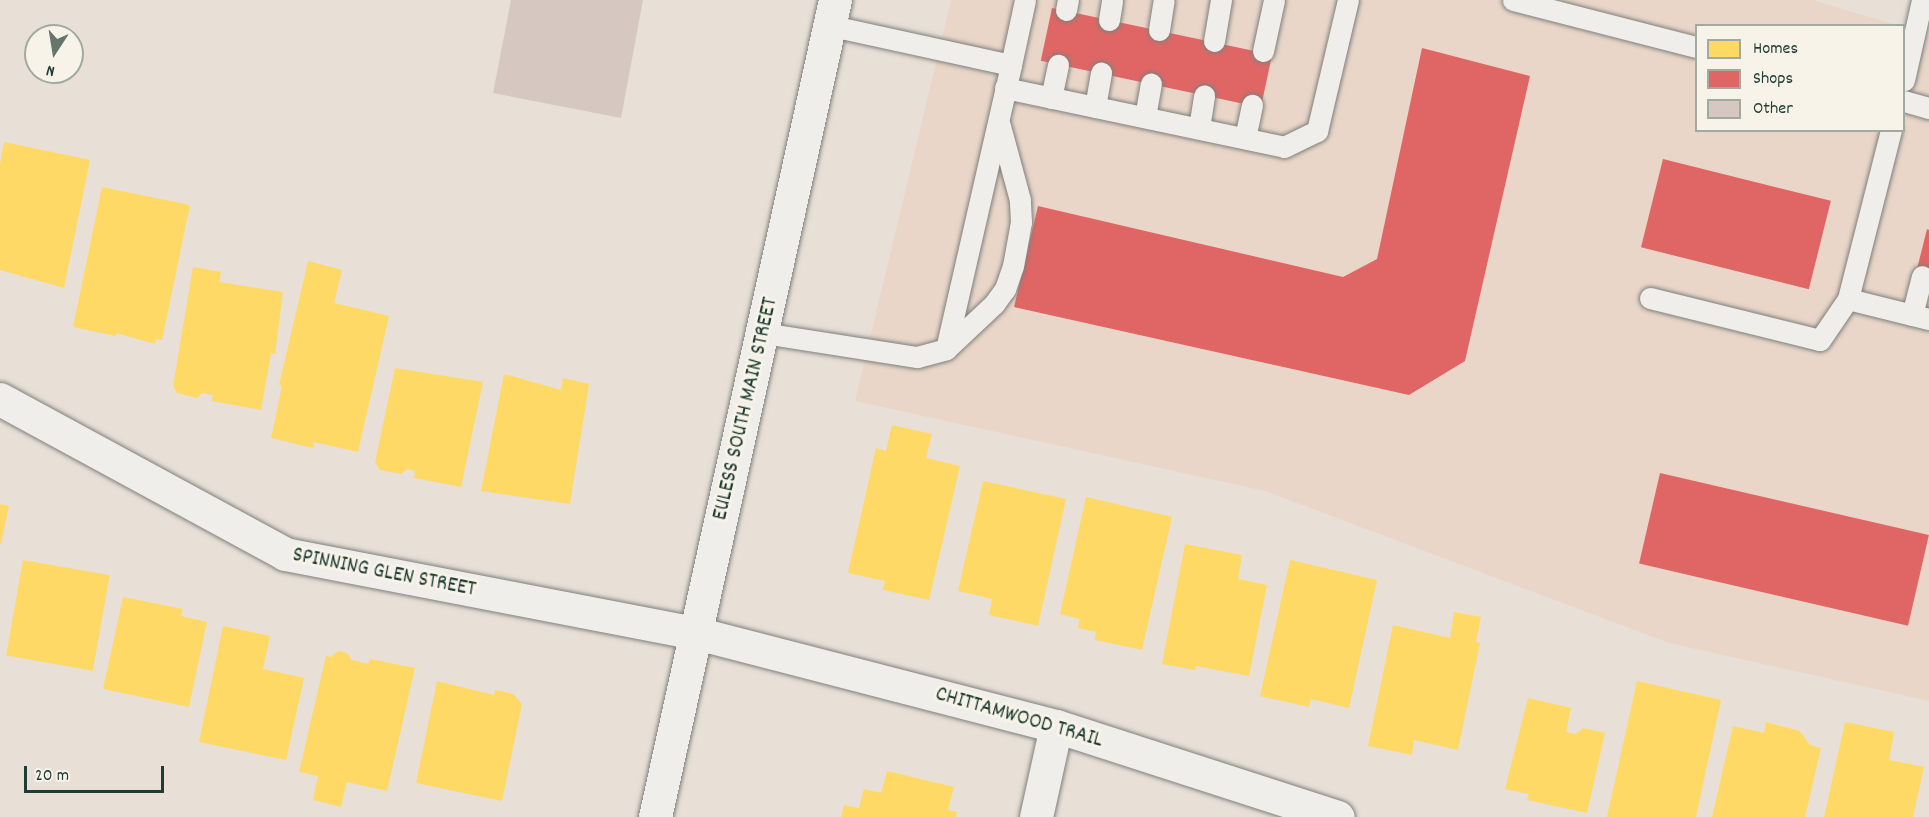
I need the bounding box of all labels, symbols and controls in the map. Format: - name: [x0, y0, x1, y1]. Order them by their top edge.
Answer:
- north arrow: [24, 24, 84, 84]
- legend: [1695, 24, 1905, 132]
- text: Homes: [1753, 37, 1798, 62]
- text: N: [44, 58, 57, 82]
- text: Shops: [1753, 67, 1793, 92]
- text: Other: [1753, 97, 1793, 122]
- street label: EULESS SOUTH MAIN STREET: [708, 295, 784, 523]
- street label: SPINNING GLEN STREET: [290, 542, 478, 604]
- street label: CHITTAMWOOD TRAIL: [932, 681, 1106, 755]
- scale bar: [27, 754, 166, 792]
- text: 20 m: [35, 764, 69, 789]

